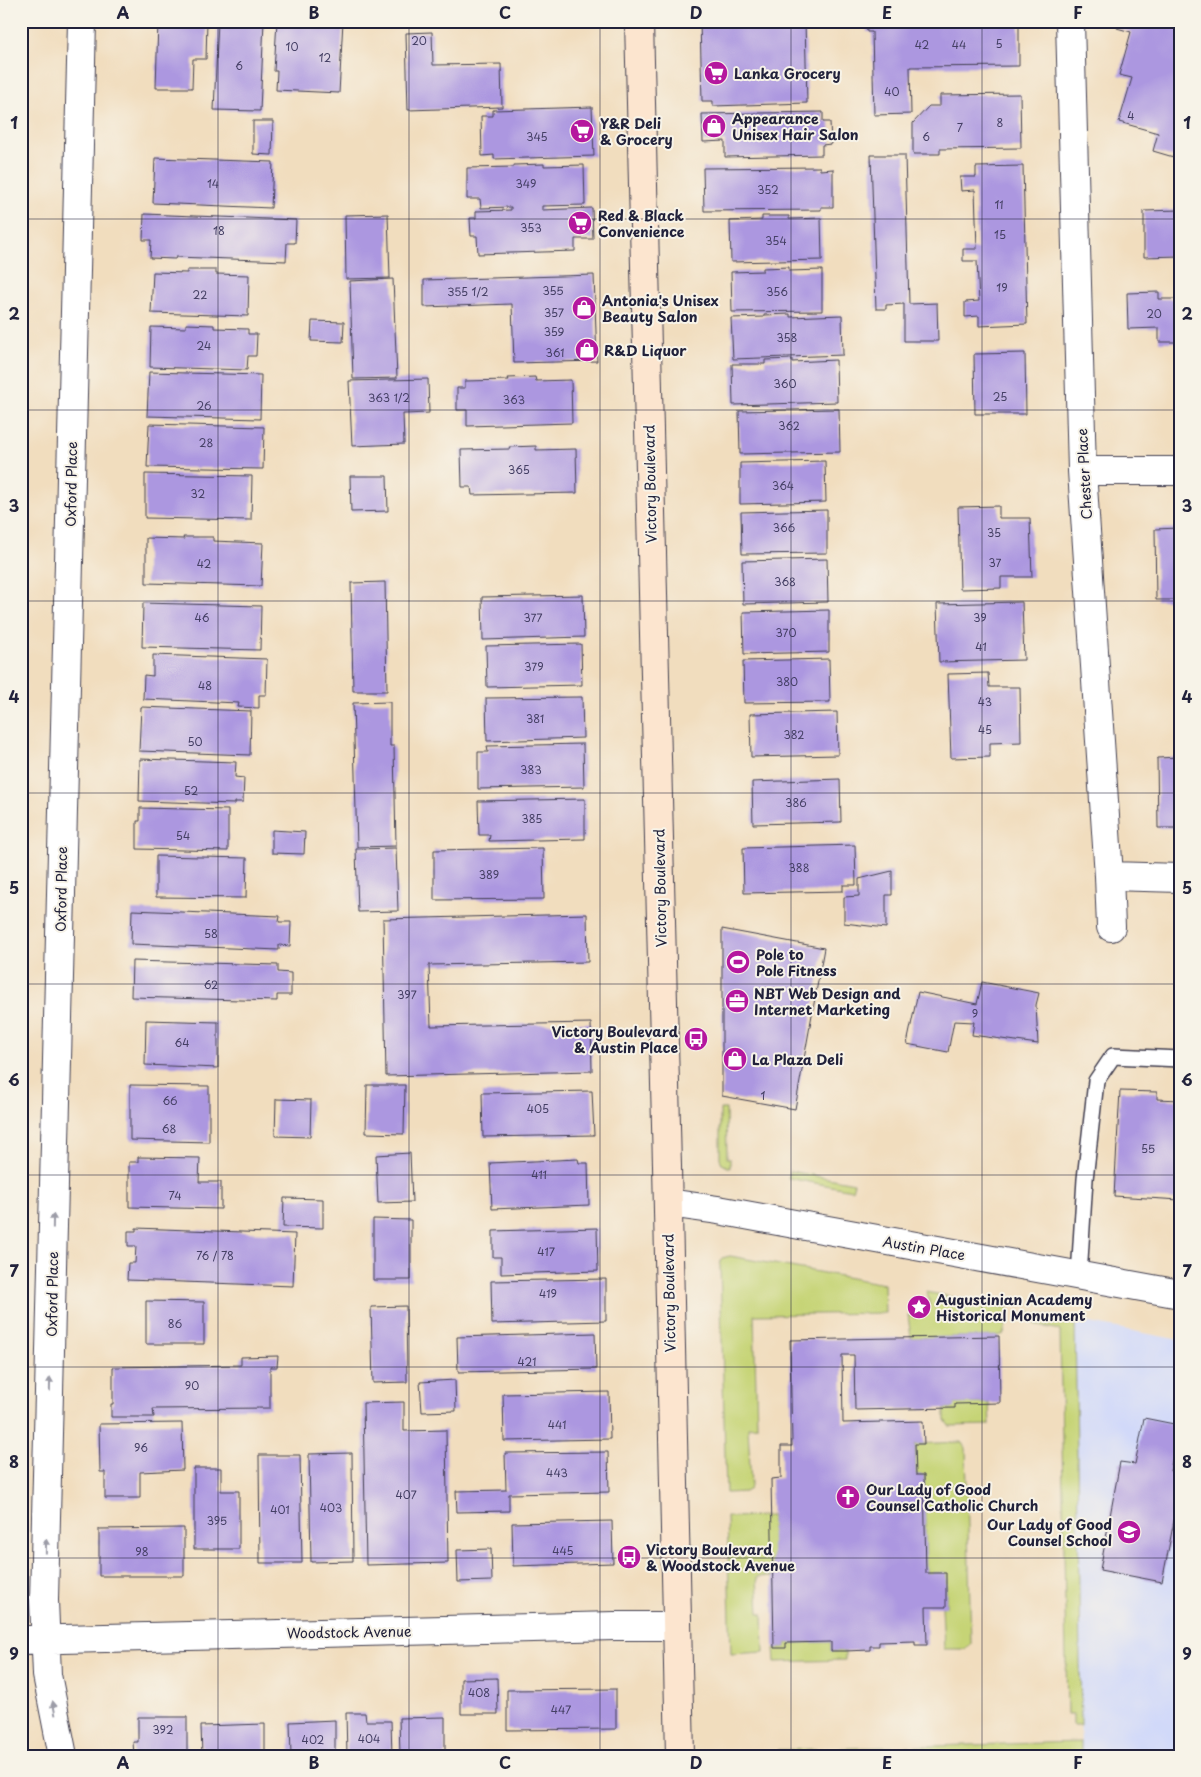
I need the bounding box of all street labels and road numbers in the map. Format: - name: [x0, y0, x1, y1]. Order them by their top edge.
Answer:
- street label: Victory Boulevard: [638, 424, 662, 543]
- street label: Chester Place: [1071, 428, 1097, 520]
- street label: Oxford Place: [60, 441, 82, 527]
- street label: Victory Boulevard: [648, 828, 672, 947]
- street label: Oxford Place: [50, 846, 72, 932]
- street label: Austin Place: [881, 1230, 967, 1266]
- street label: Victory Boulevard: [657, 1233, 681, 1352]
- street label: Oxford Place: [41, 1251, 63, 1337]
- street label: Woodstock Avenue: [286, 1620, 412, 1644]

